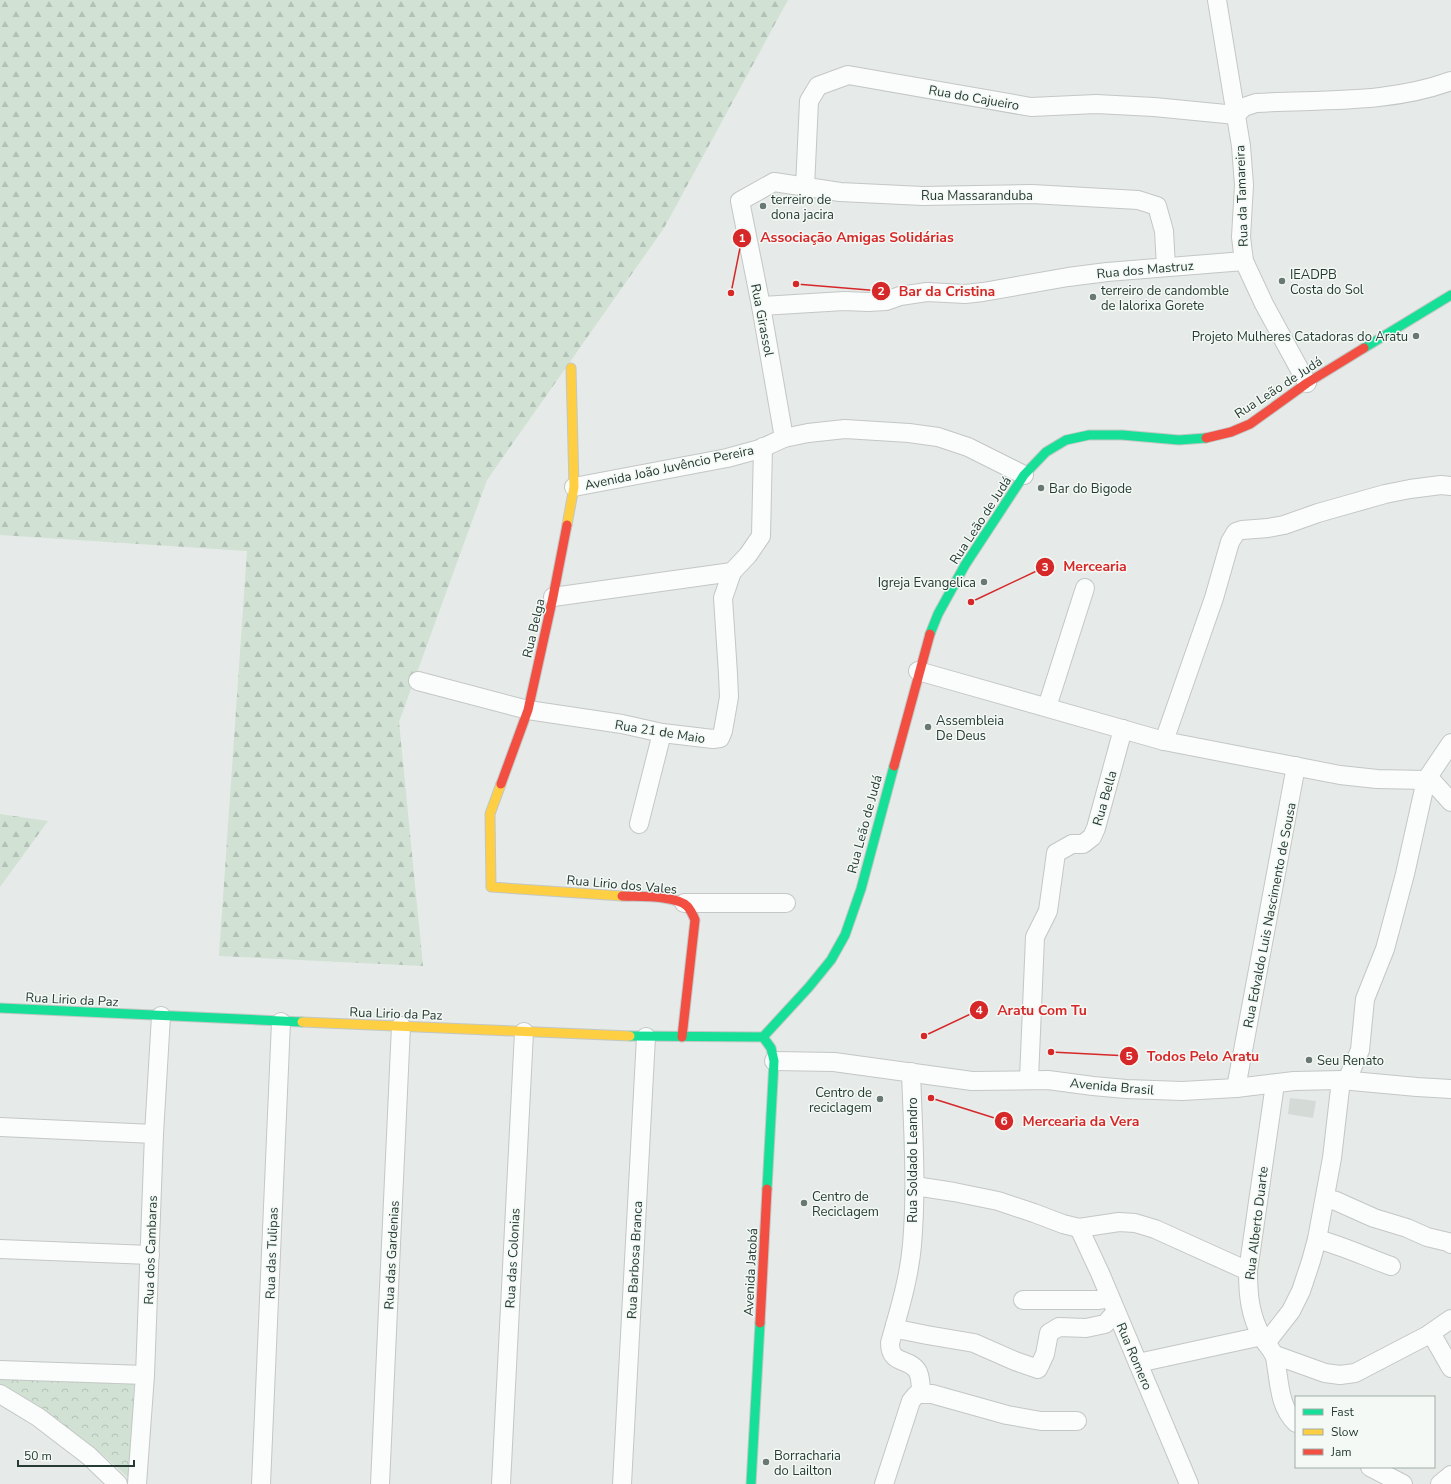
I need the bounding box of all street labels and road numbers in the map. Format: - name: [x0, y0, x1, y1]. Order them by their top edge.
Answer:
- street label: Rua do Cajueiro: [927, 81, 1021, 115]
- street label: Rua da Tamareira: [1231, 145, 1253, 247]
- street label: Rua Massaranduba: [921, 187, 1033, 205]
- street label: Rua dos Mastruz: [1096, 257, 1194, 283]
- street label: Rua Girassol: [746, 282, 778, 358]
- street label: Rua Leão de Judá: [1231, 353, 1326, 423]
- street label: Avenida João Juvêncio Pereira: [583, 441, 755, 495]
- street label: Rua Leão de Judá: [946, 473, 1016, 568]
- street label: Rua Belga: [518, 597, 550, 660]
- street label: Rua 21 de Maio: [613, 716, 706, 748]
- street label: Rua Bella: [1089, 769, 1121, 828]
- street label: Rua Leão de Judá: [843, 773, 887, 876]
- street label: Rua Edvaldo Luis Nascimento de Sousa: [1239, 801, 1301, 1029]
- street label: Rua Lirio dos Vales: [566, 871, 678, 899]
- street label: Rua Lirio da Paz: [25, 989, 119, 1011]
- street label: Rua Lirio da Paz: [349, 1003, 443, 1025]
- street label: Avenida Brasil: [1069, 1074, 1155, 1100]
- street label: Rua Soldado Leandro: [904, 1097, 922, 1223]
- street label: Rua Alberto Duarte: [1241, 1165, 1273, 1281]
- street label: Rua dos Cambaras: [140, 1195, 162, 1305]
- street label: Rua das Gardenias: [380, 1200, 404, 1310]
- street label: Rua Barbosa Branca: [623, 1200, 647, 1320]
- street label: Rua das Tulipas: [261, 1207, 283, 1299]
- street label: Rua das Colonias: [501, 1207, 525, 1309]
- street label: Avenida Jatobá: [740, 1228, 762, 1317]
- street label: Rua Romero: [1112, 1320, 1156, 1393]

